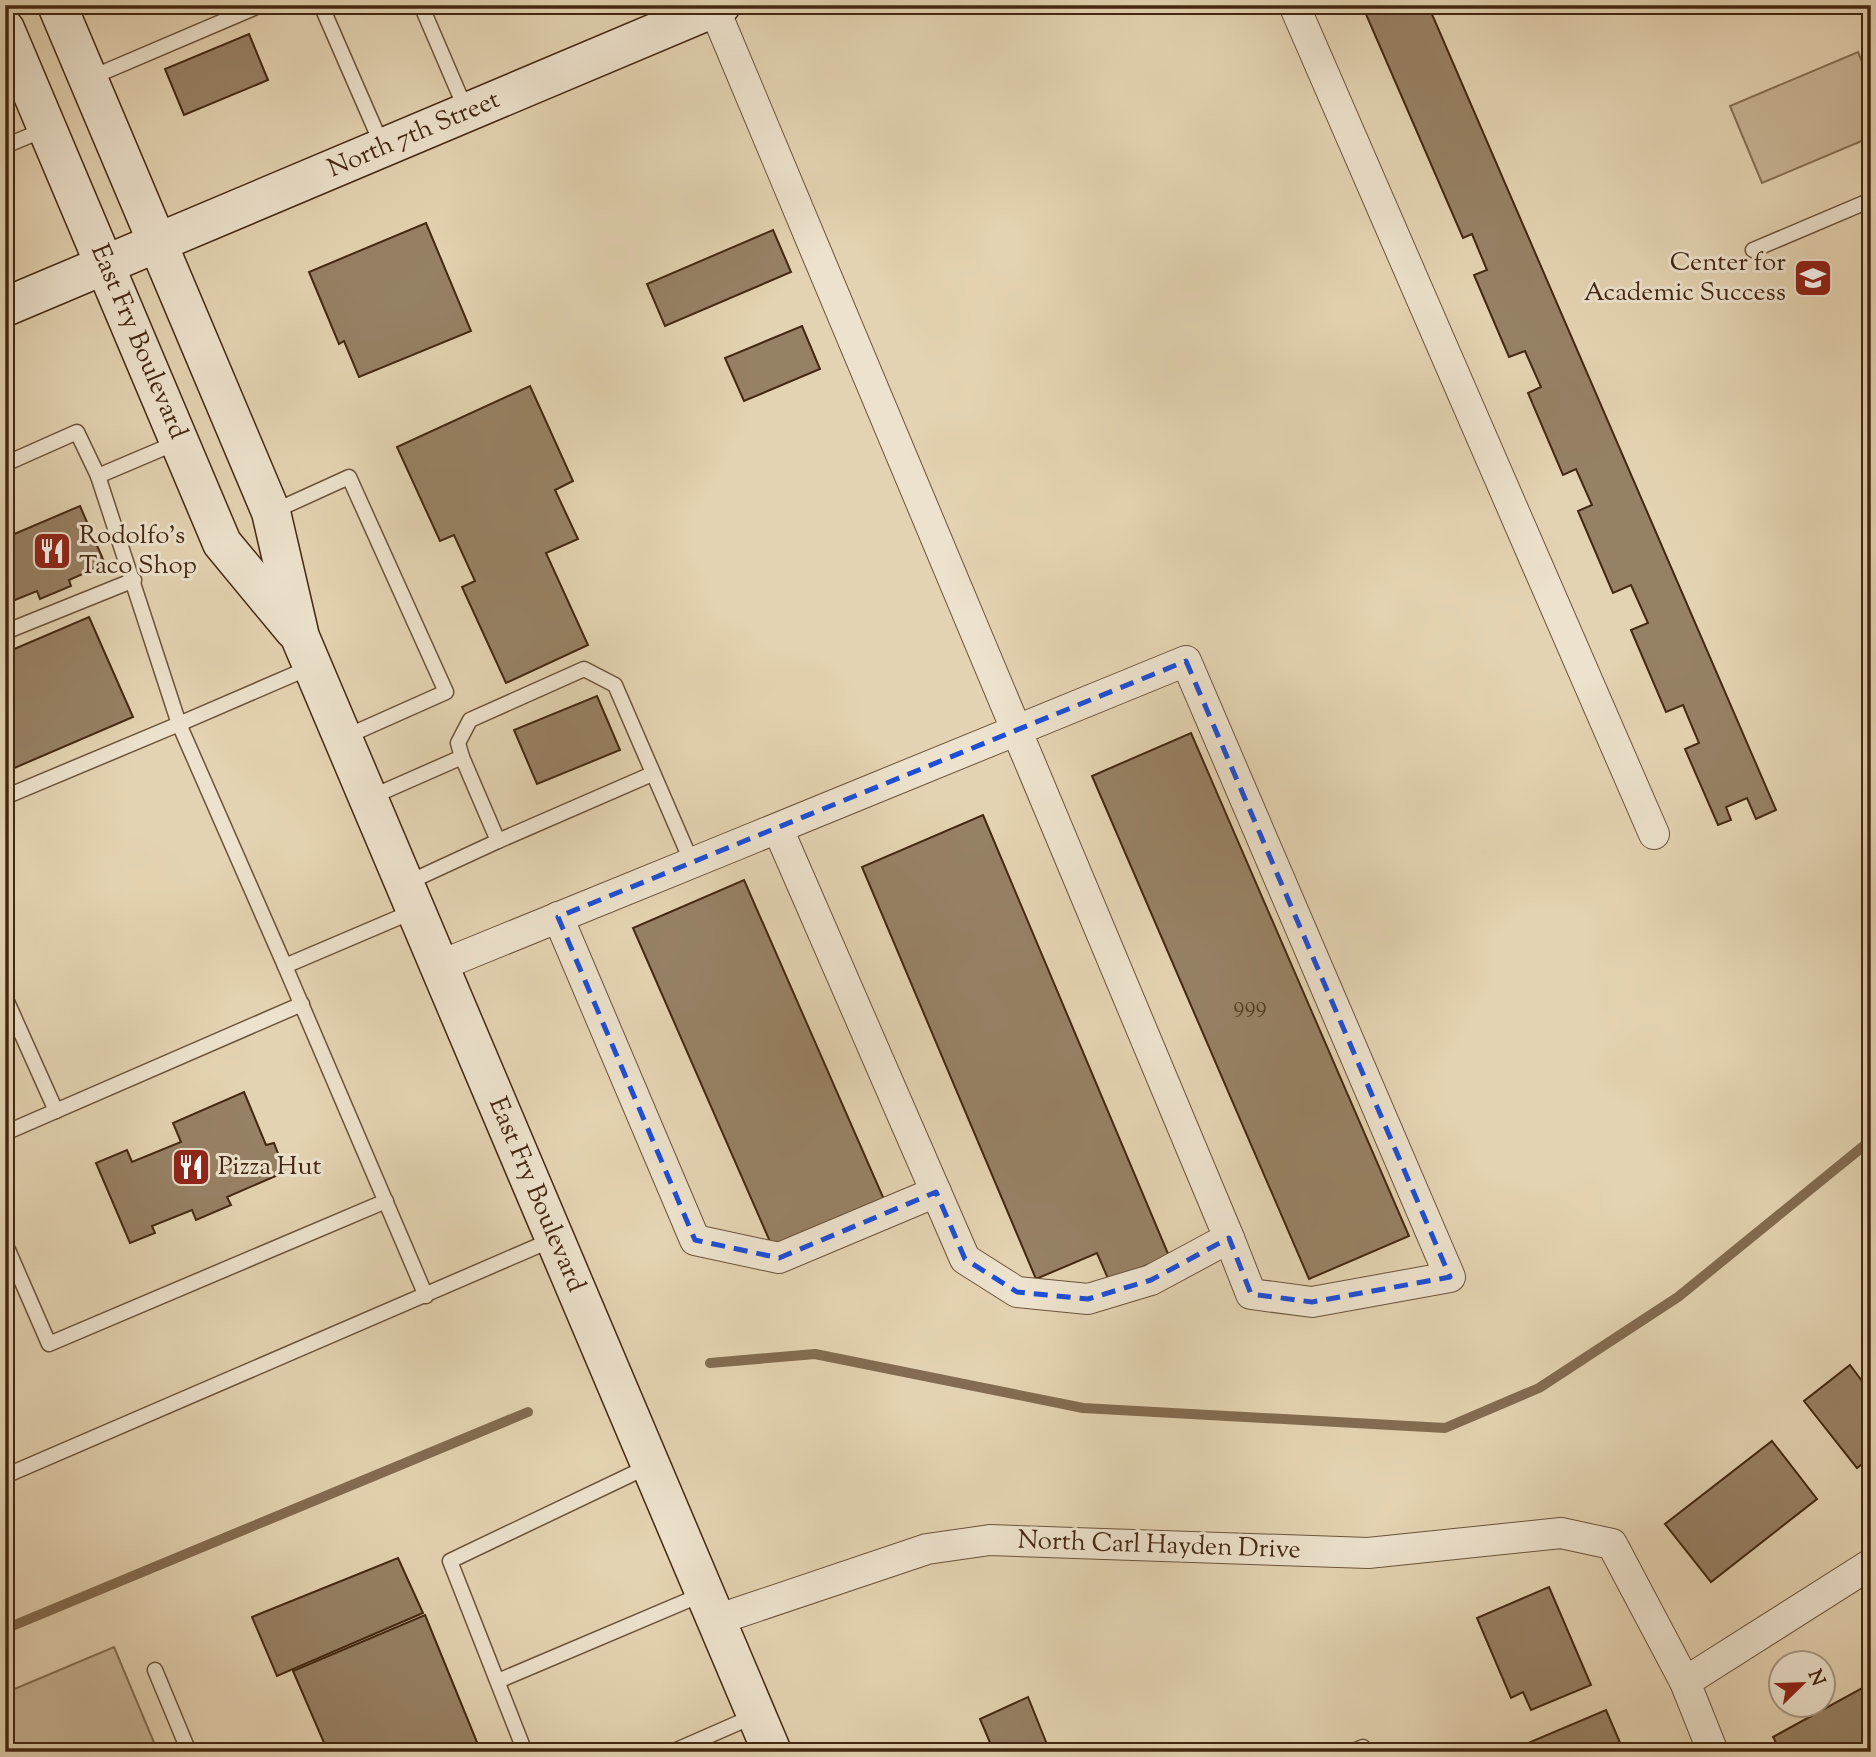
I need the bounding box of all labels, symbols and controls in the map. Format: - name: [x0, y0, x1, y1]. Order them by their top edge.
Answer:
- street label: North 7th Street: [322, 82, 506, 188]
- street label: East Fry Boulevard: [80, 239, 196, 445]
- place label: Center for Academic Success: [1584, 245, 1786, 312]
- school or university icon: Center for Academic Success: [1792, 257, 1834, 299]
- place label: Rodolfo's Taco Shop: [79, 518, 197, 585]
- restaurant icon: Rodolfo's Taco Shop: [31, 530, 73, 572]
- house number: 999: [1233, 990, 1267, 1023]
- street label: East Fry Boulevard: [478, 1092, 594, 1298]
- restaurant icon: Pizza Hut: [170, 1146, 212, 1188]
- place label: Pizza Hut: [218, 1149, 321, 1186]
- street label: North Carl Hayden Drive: [1017, 1523, 1301, 1569]
- north arrow: [1768, 1648, 1838, 1718]
- text: N: [1800, 1666, 1831, 1691]

